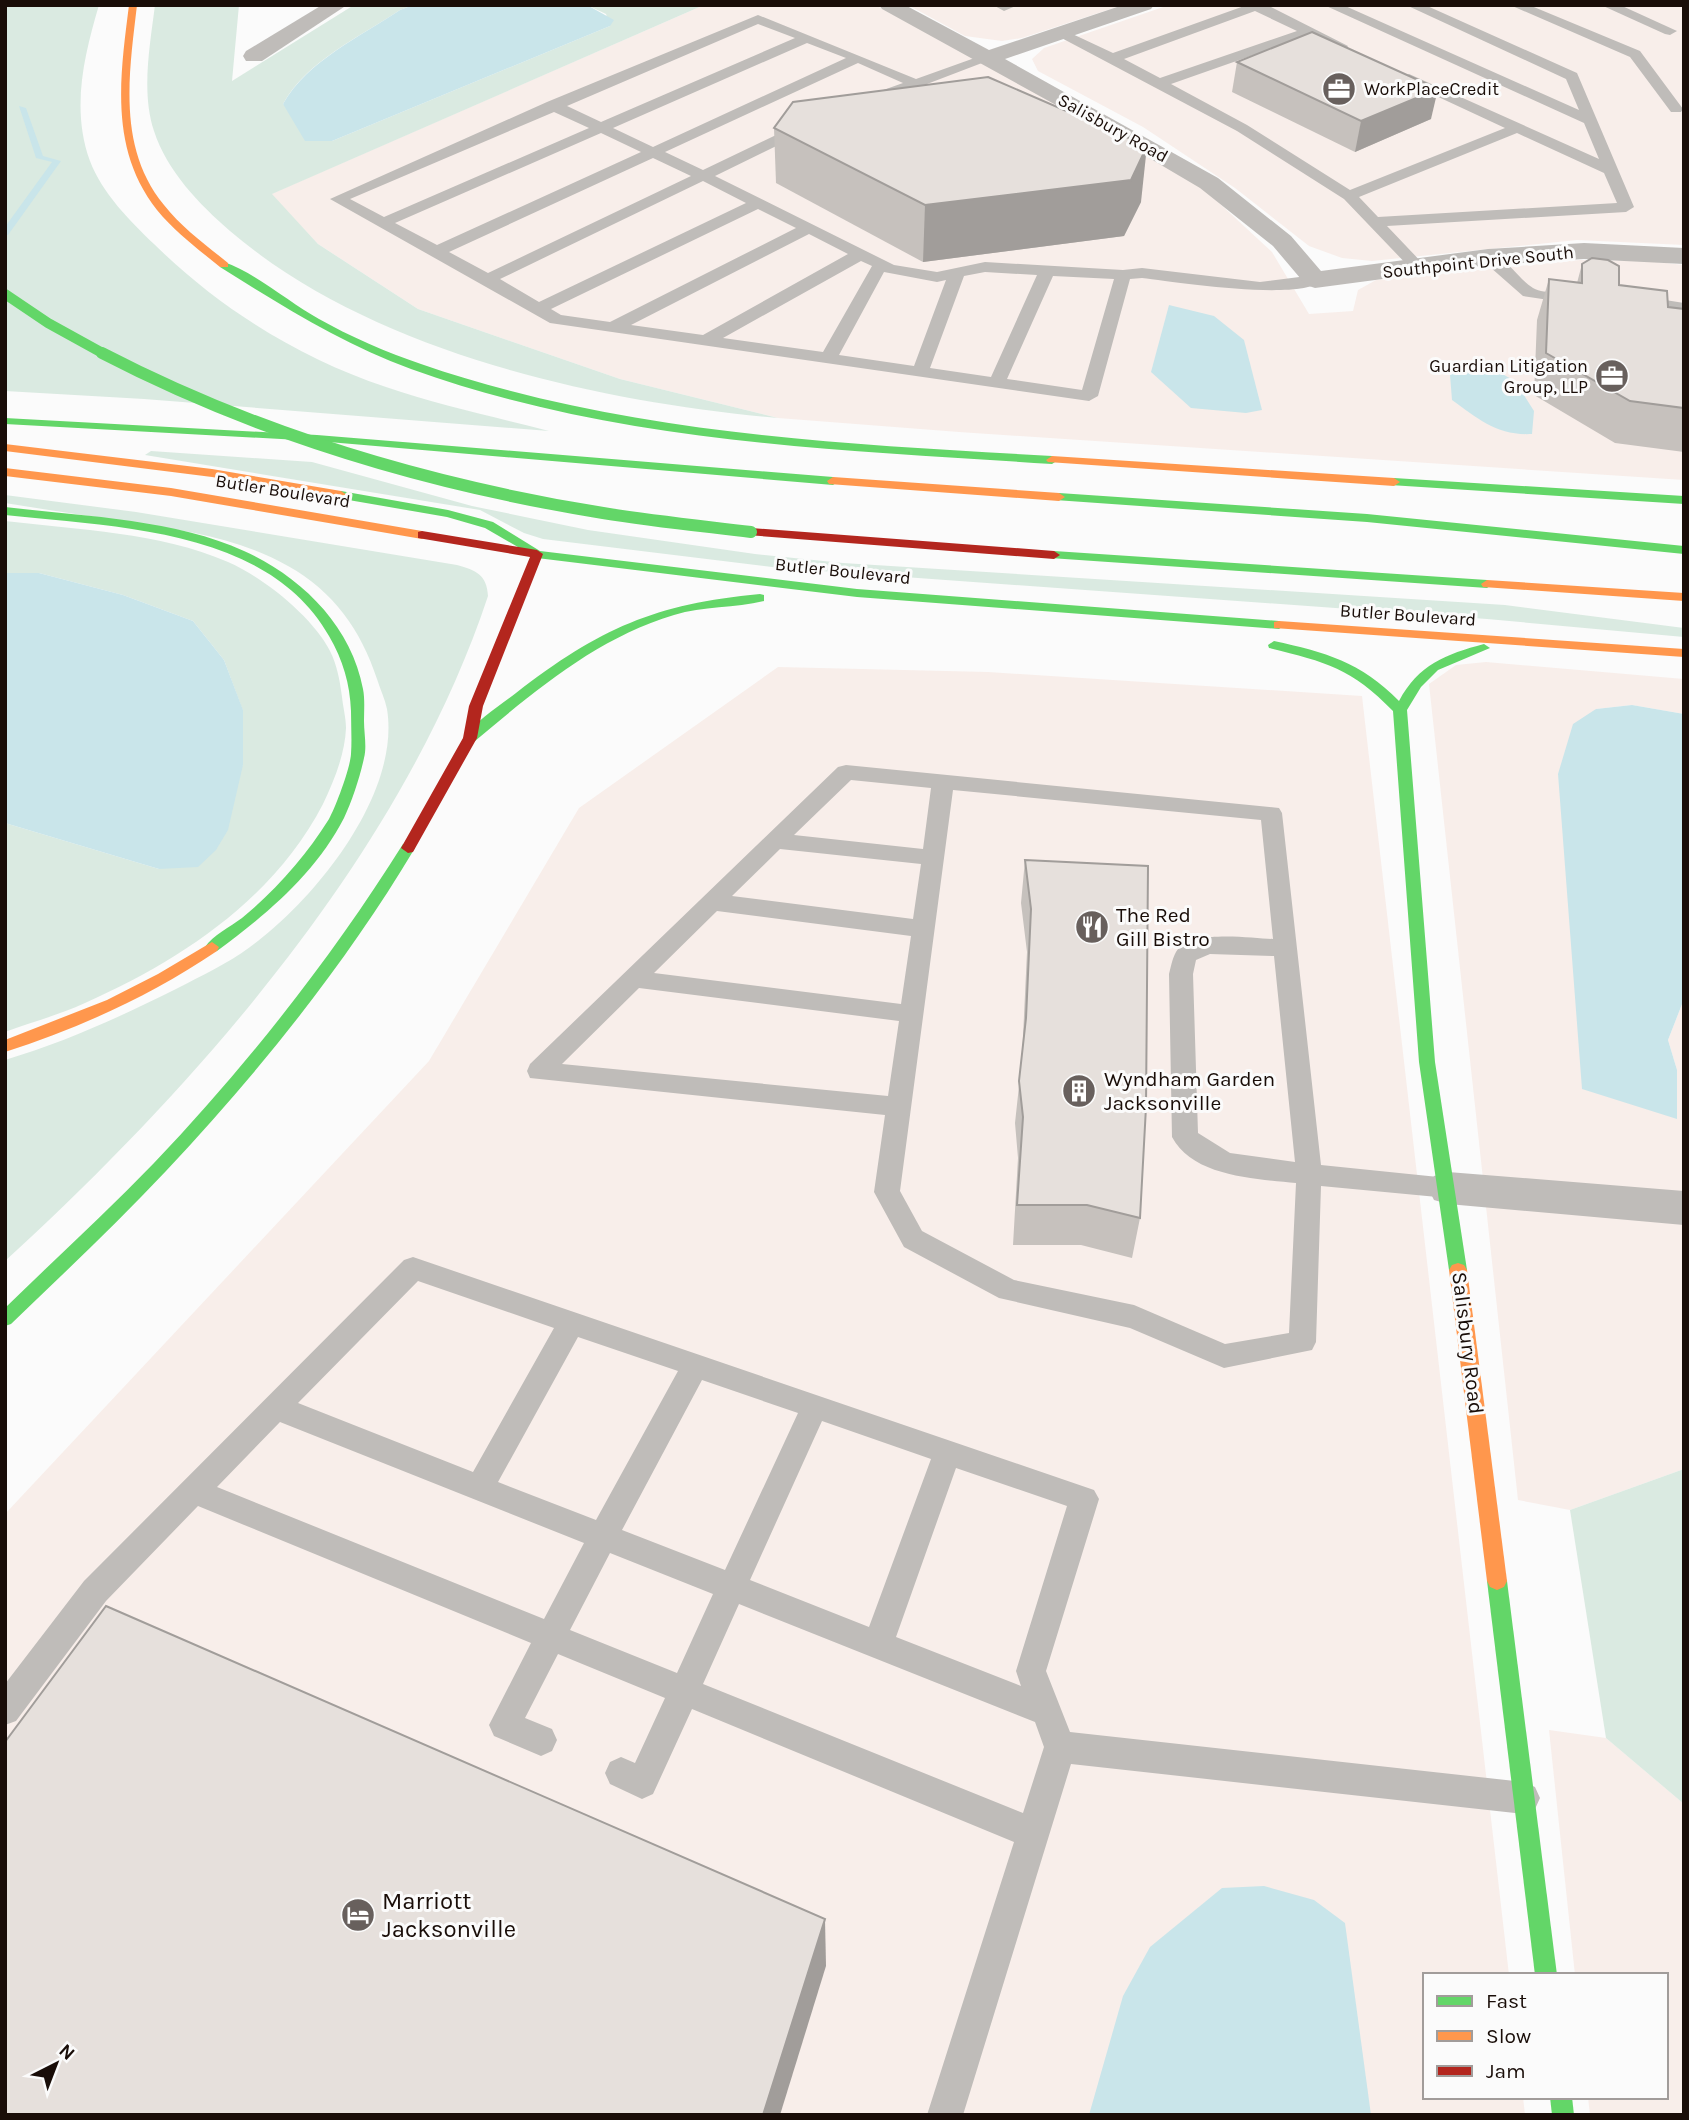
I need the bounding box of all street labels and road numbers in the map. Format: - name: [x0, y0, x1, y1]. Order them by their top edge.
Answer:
- street label: Salisbury Road: [1054, 89, 1172, 167]
- street label: Southpoint Drive South: [1381, 241, 1575, 283]
- street label: Butler Boulevard: [214, 469, 352, 513]
- street label: Butler Boulevard: [774, 553, 912, 589]
- street label: Butler Boulevard: [1339, 599, 1477, 631]
- street label: Salisbury Road: [1447, 1270, 1489, 1416]

